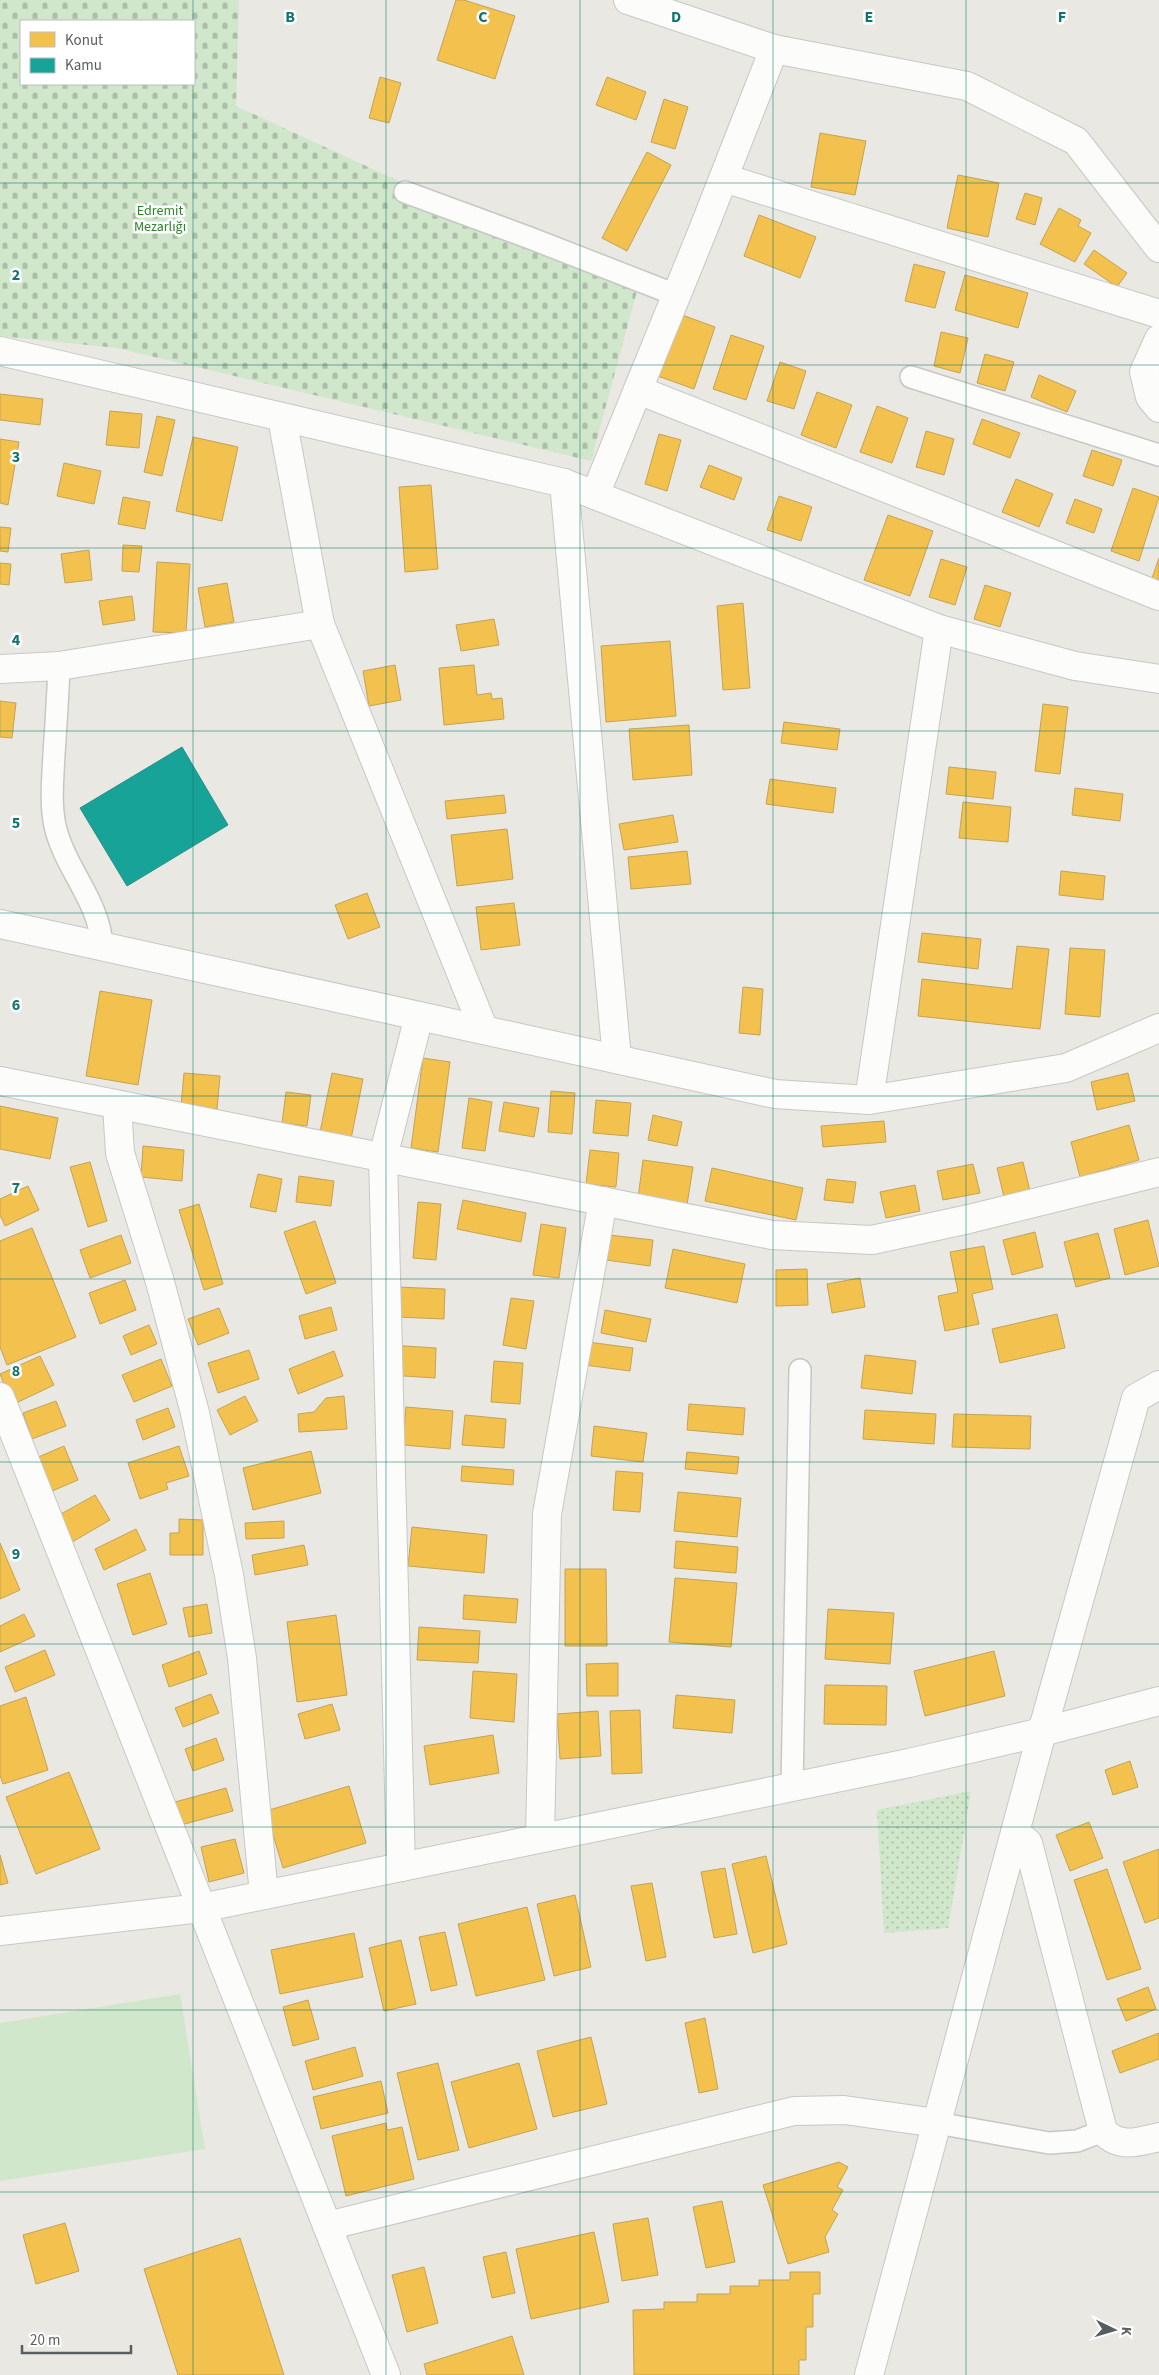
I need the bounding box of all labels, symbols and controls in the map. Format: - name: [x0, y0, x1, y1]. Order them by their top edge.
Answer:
- text: B: [285, 6, 295, 28]
- text: C: [478, 6, 488, 28]
- text: D: [671, 6, 681, 28]
- text: E: [865, 6, 873, 28]
- text: F: [1058, 6, 1066, 28]
- legend: [20, 20, 195, 85]
- text: Konut: [65, 30, 103, 51]
- text: Kamu: [65, 55, 102, 76]
- park label: Edremit Mezarlığı: [134, 201, 186, 237]
- text: 2: [12, 264, 20, 286]
- text: 3: [12, 446, 20, 468]
- text: 4: [12, 629, 21, 651]
- text: 5: [12, 812, 20, 834]
- text: 6: [12, 994, 20, 1016]
- text: 7: [12, 1177, 20, 1199]
- text: 8: [12, 1360, 20, 1382]
- text: 9: [12, 1543, 20, 1565]
- north arrow: [1089, 2305, 1139, 2355]
- scale bar: [22, 2322, 131, 2354]
- text: K: [1116, 2326, 1136, 2337]
- text: 20 m: [30, 2330, 60, 2351]

